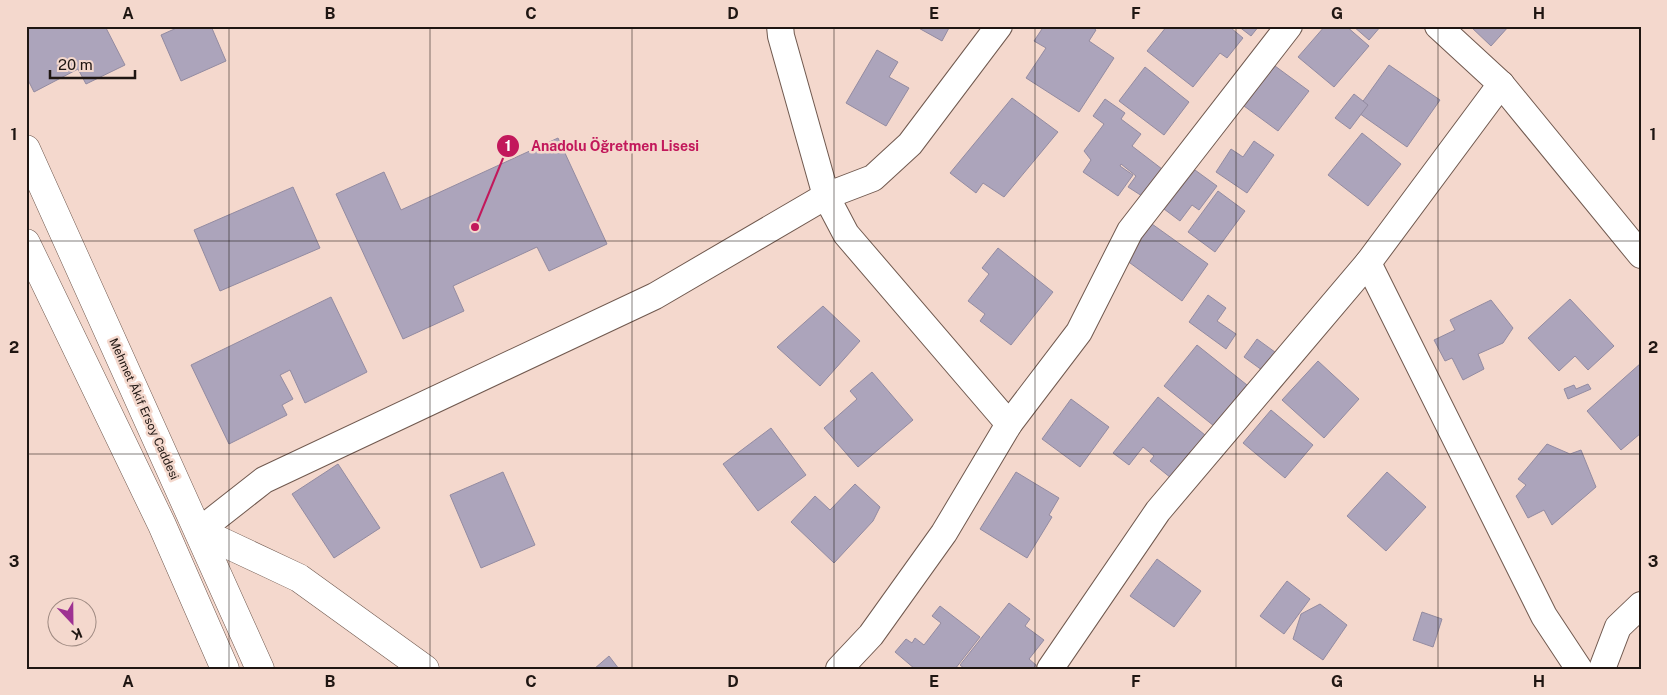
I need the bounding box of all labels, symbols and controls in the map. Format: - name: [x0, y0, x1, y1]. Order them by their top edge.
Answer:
- text: A: [122, 4, 134, 23]
- text: B: [325, 4, 336, 23]
- text: C: [525, 4, 537, 23]
- text: D: [727, 4, 739, 23]
- text: E: [929, 4, 939, 23]
- text: F: [1131, 4, 1141, 23]
- text: G: [1331, 4, 1343, 23]
- text: H: [1533, 4, 1545, 23]
- scale bar: [50, 48, 135, 80]
- text: 20 m: [58, 56, 93, 73]
- text: 1: [11, 125, 17, 144]
- text: 1: [1650, 125, 1656, 144]
- callout: Anadolu Öğretmen Lisesi: [496, 132, 709, 161]
- text: 1: [505, 137, 511, 154]
- text: Anadolu Öğretmen Lisesi: [531, 137, 699, 154]
- street label: Mehmet Âkif Ersoy Caddesi: [106, 336, 182, 482]
- text: 2: [9, 338, 19, 357]
- text: 2: [1648, 338, 1658, 357]
- text: 3: [9, 552, 19, 571]
- text: 3: [1648, 552, 1658, 571]
- north arrow: [48, 598, 98, 648]
- text: K: [69, 625, 85, 643]
- text: A: [122, 672, 134, 691]
- text: B: [325, 672, 336, 691]
- text: C: [525, 672, 537, 691]
- text: D: [727, 672, 739, 691]
- text: E: [929, 672, 939, 691]
- text: F: [1131, 672, 1141, 691]
- text: G: [1331, 672, 1343, 691]
- text: H: [1533, 672, 1545, 691]

